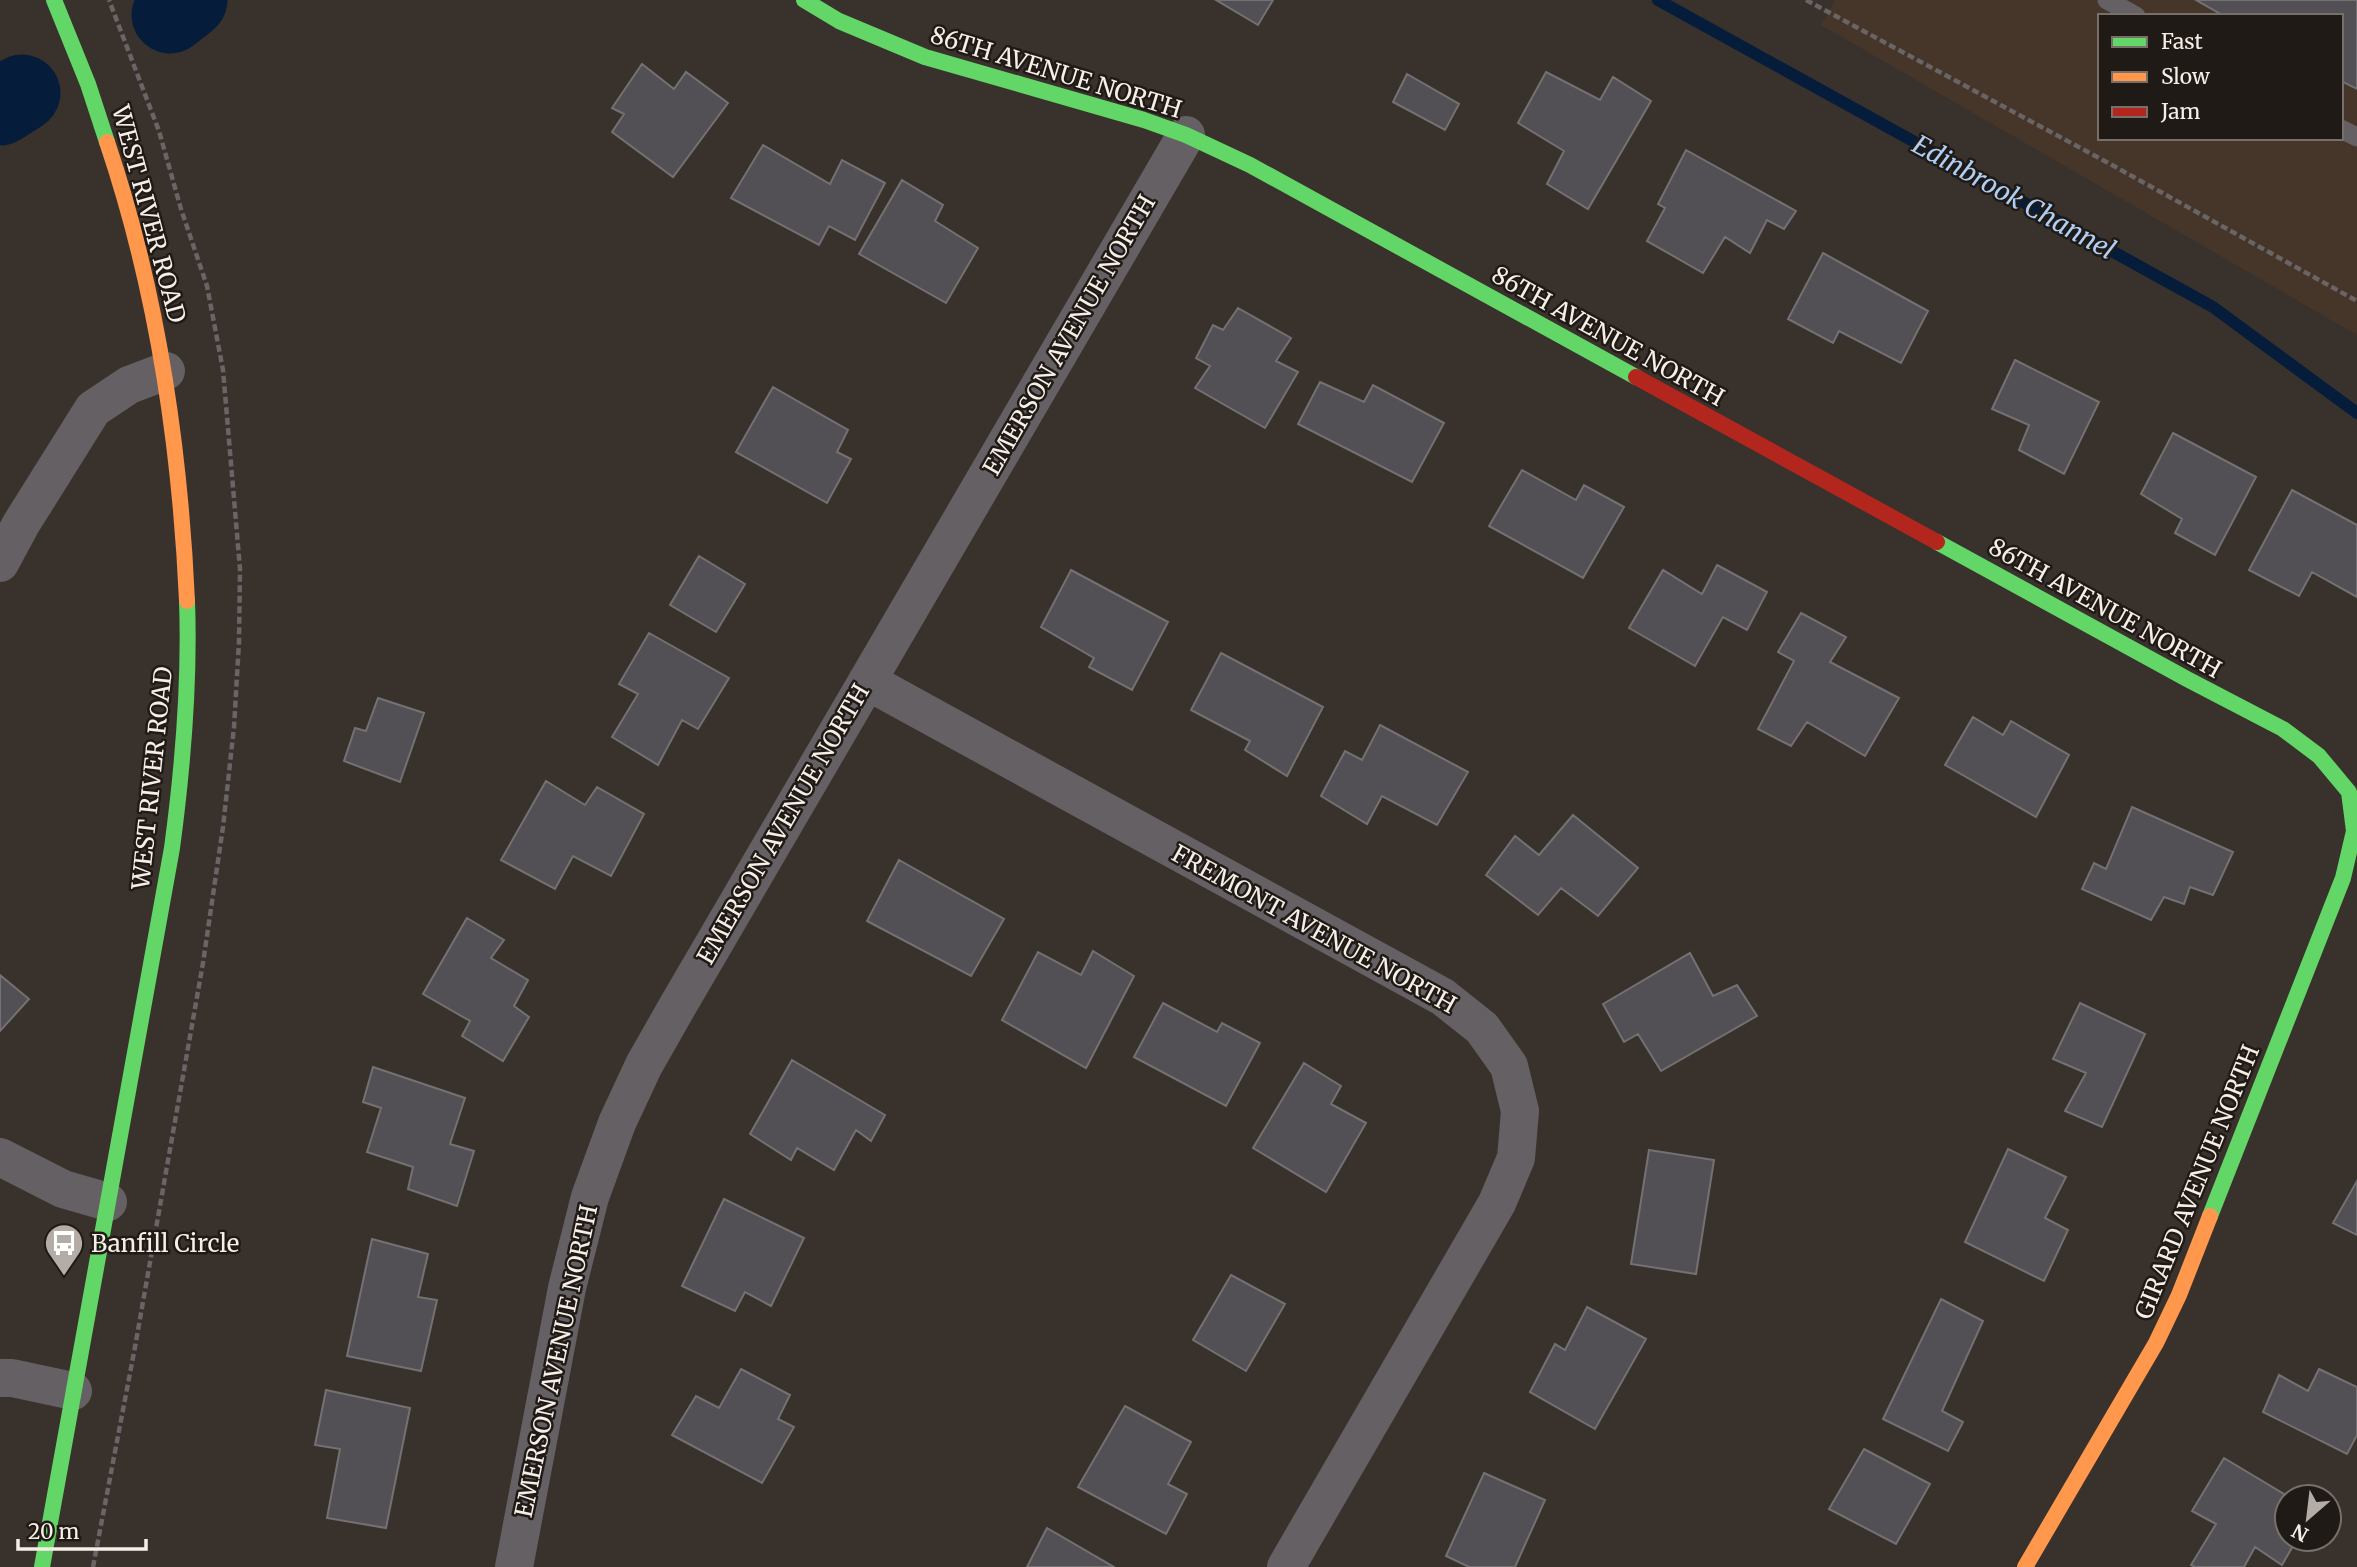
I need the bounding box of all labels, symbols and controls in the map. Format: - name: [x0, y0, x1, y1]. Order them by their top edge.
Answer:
- legend: [2098, 14, 2343, 140]
- street label: 86TH AVENUE NORTH: [927, 19, 1185, 125]
- text: Fast: [2161, 28, 2203, 55]
- text: Slow: [2161, 63, 2210, 90]
- text: Jam: [2160, 98, 2200, 125]
- street label: WEST RIVER ROAD: [105, 101, 193, 326]
- water label: Edinbrook Channel: [1907, 128, 2121, 266]
- street label: EMERSON AVENUE NORTH: [976, 189, 1162, 481]
- street label: 86TH AVENUE NORTH: [1486, 259, 1730, 413]
- street label: 86TH AVENUE NORTH: [1983, 531, 2227, 685]
- street label: WEST RIVER ROAD: [125, 665, 179, 892]
- street label: EMERSON AVENUE NORTH: [690, 678, 876, 970]
- street label: FREMONT AVENUE NORTH: [1166, 838, 1462, 1020]
- street label: GIRARD AVENUE NORTH: [2128, 1040, 2266, 1324]
- street label: EMERSON AVENUE NORTH: [508, 1202, 604, 1520]
- bus stop icon: Banfill Circle: [43, 1222, 85, 1277]
- place label: Banfill Circle: [91, 1228, 239, 1259]
- north arrow: [2273, 1483, 2343, 1553]
- scale bar: [18, 1508, 145, 1552]
- text: 20 m: [28, 1518, 80, 1545]
- text: N: [2288, 1519, 2312, 1547]

